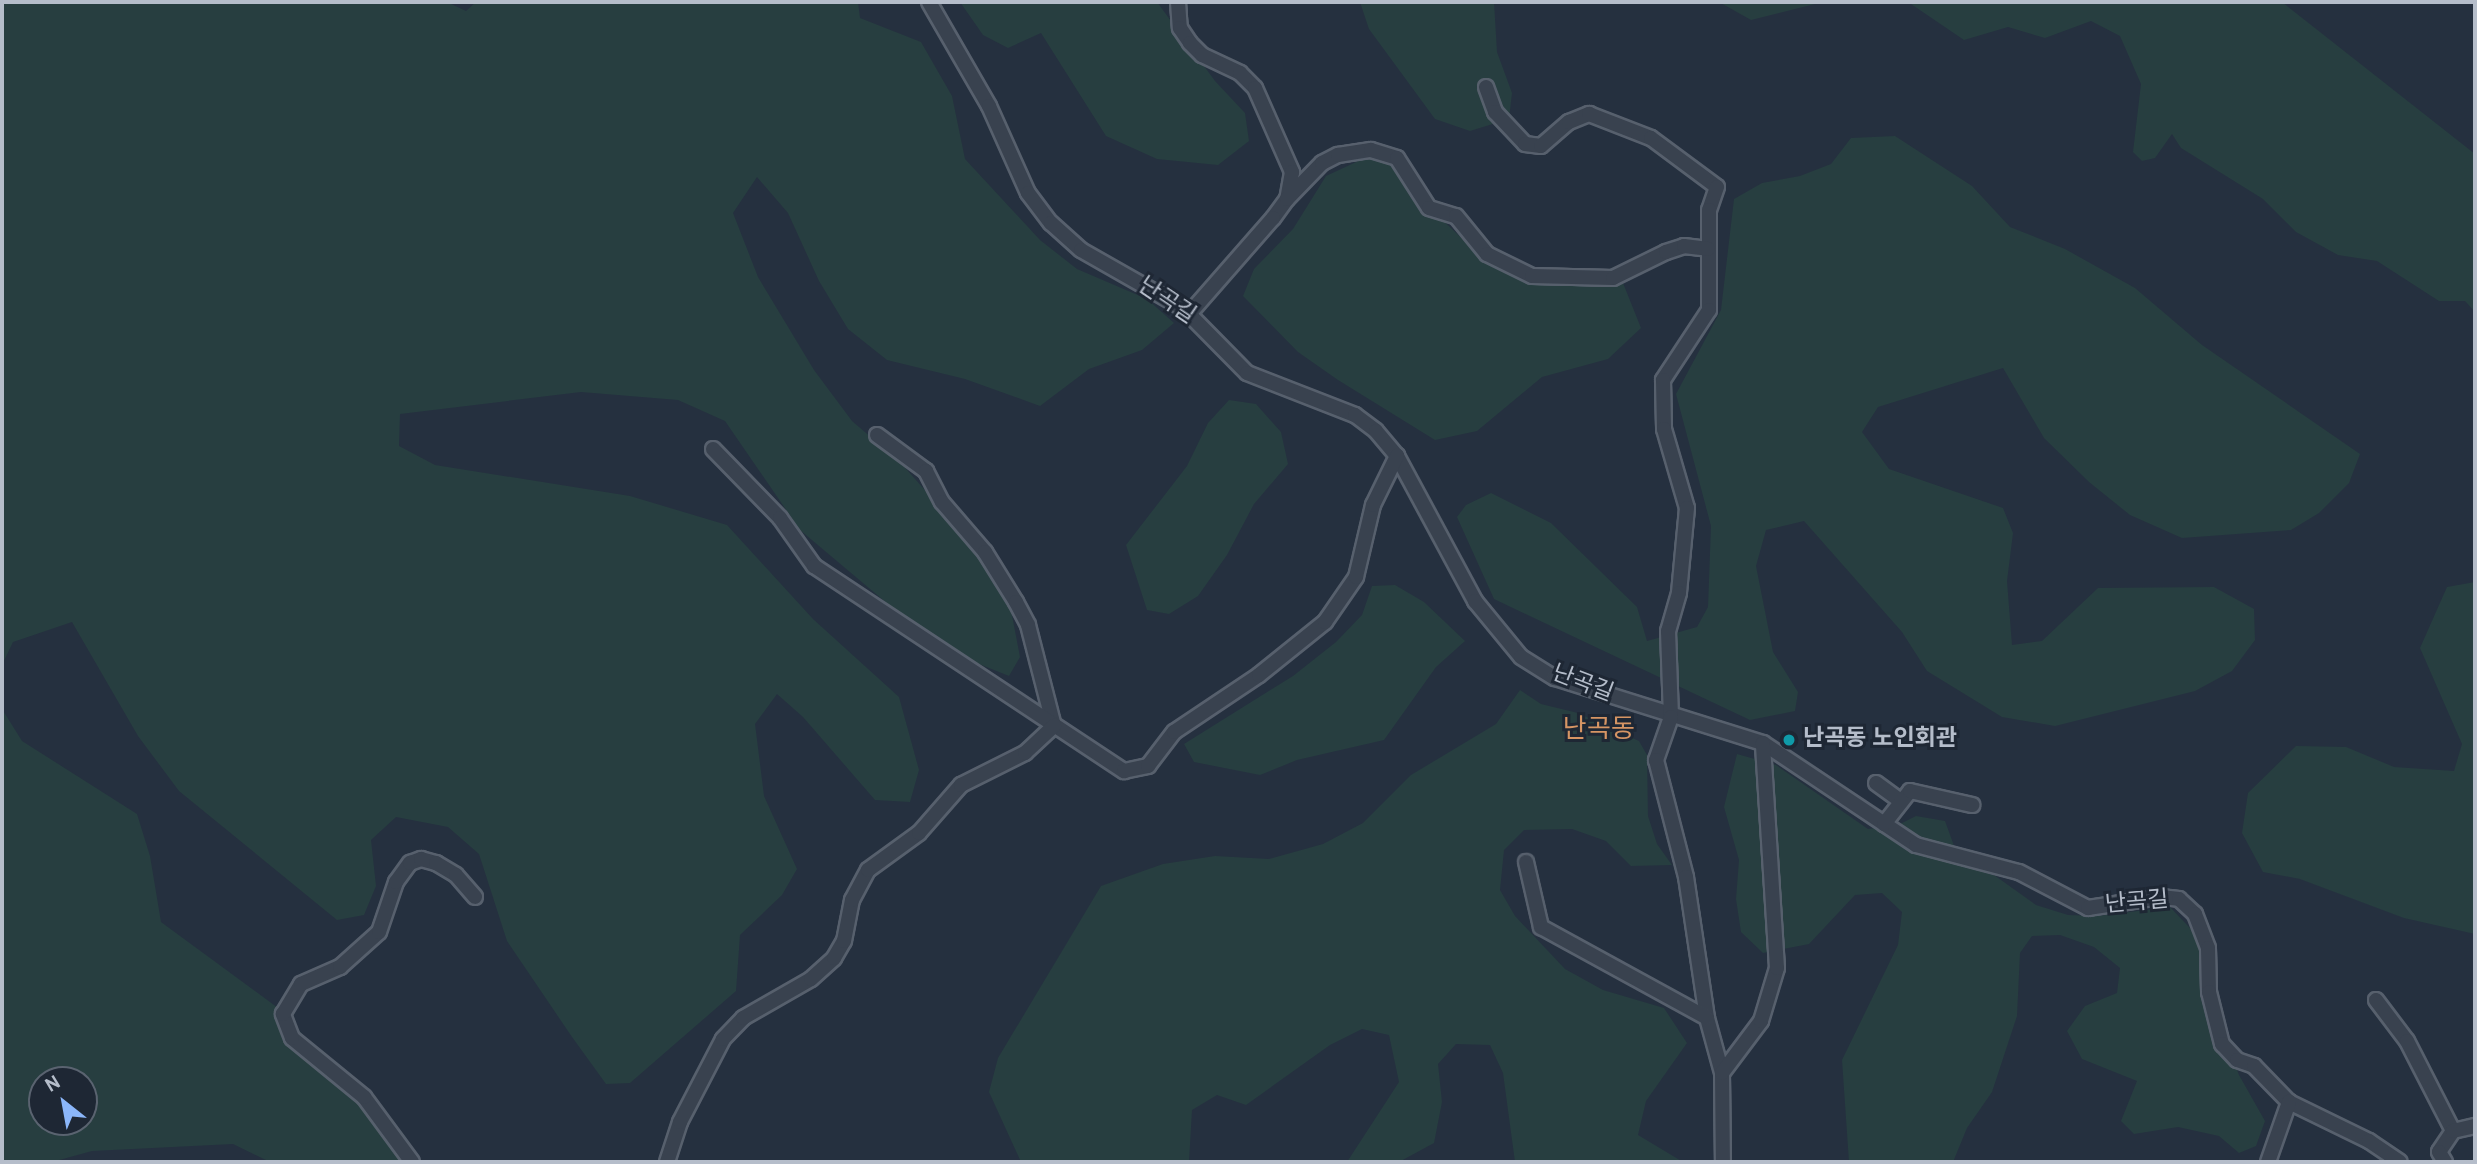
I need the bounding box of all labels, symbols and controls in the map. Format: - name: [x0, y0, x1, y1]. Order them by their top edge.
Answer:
- street label: 난곡길: [1132, 273, 1200, 331]
- street label: 난곡길: [1547, 661, 1617, 709]
- district label: 난곡동: [1563, 715, 1635, 747]
- place label: 난곡동 노인회관: [1803, 726, 1957, 754]
- marker: 난곡동 노인회관: [1781, 732, 1797, 748]
- street label: 난곡길: [2104, 887, 2170, 921]
- north arrow: [28, 1066, 98, 1136]
- text: N: [41, 1071, 65, 1099]

